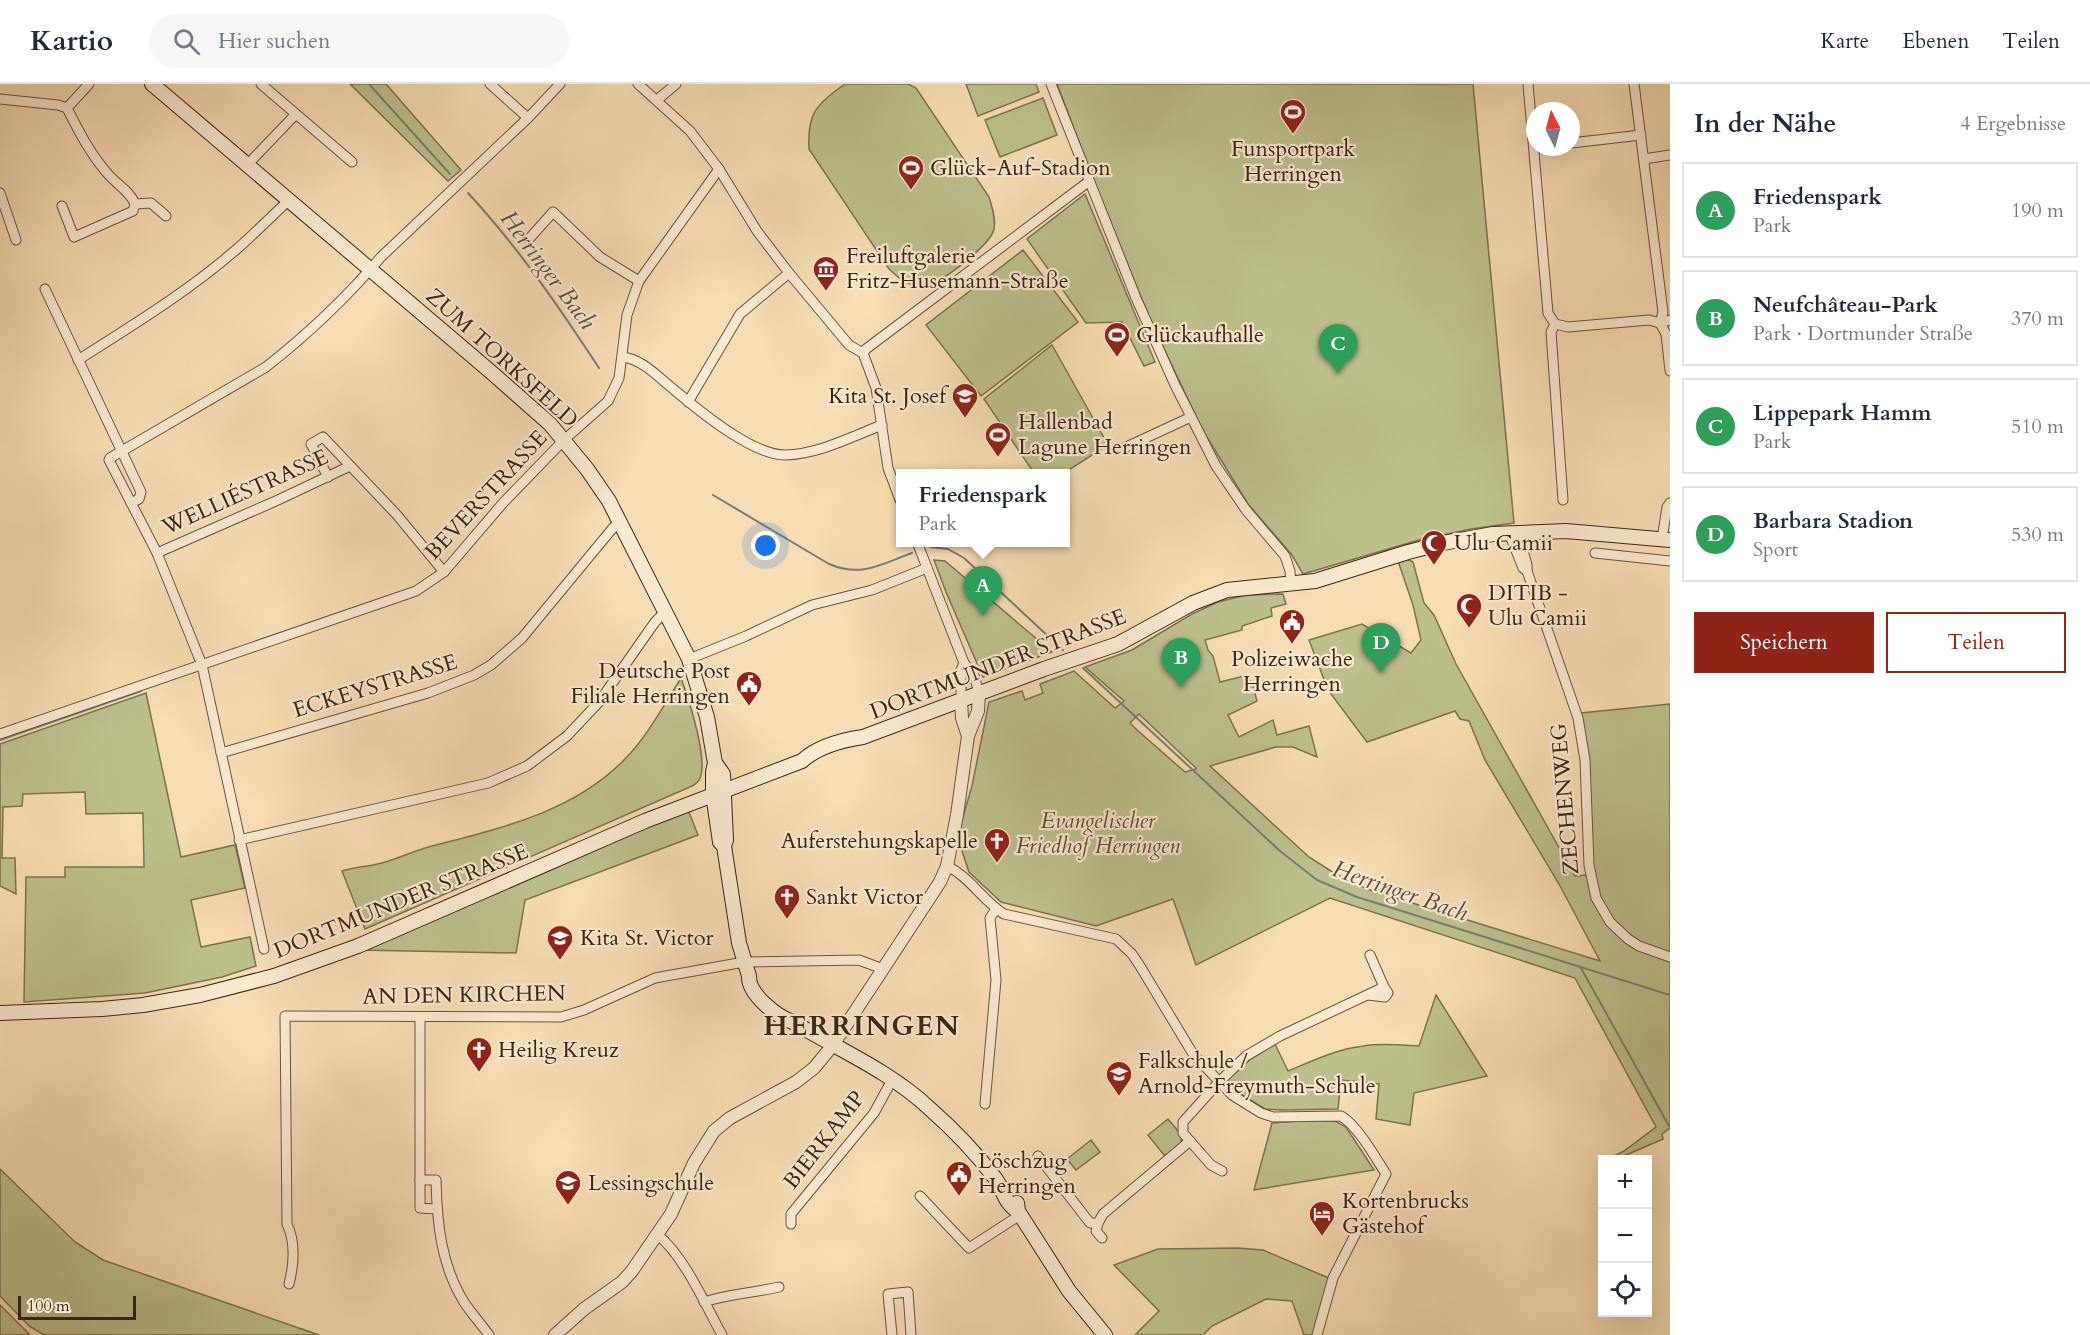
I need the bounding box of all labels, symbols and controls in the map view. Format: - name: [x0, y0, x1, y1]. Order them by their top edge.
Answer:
- search box: [149, 14, 569, 68]
- text: Kartio: [30, 22, 113, 60]
- icon: search: [170, 25, 203, 58]
- text: Hier suchen: [218, 26, 331, 56]
- text: Karte: [1821, 27, 1869, 56]
- text: Ebenen: [1902, 27, 1969, 56]
- text: Teilen: [2002, 27, 2060, 56]
- sports icon: Funsportpark Herringen: [1278, 97, 1308, 135]
- north arrow: [1526, 102, 1580, 156]
- text: In der Nähe: [1694, 106, 1836, 141]
- text: 4 Ergebnisse: [1960, 110, 2066, 137]
- place label: Funsportpark Herringen: [1231, 134, 1355, 189]
- sports icon: Glück-Auf-Stadion: [896, 153, 926, 191]
- place label: Glück-Auf-Stadion: [930, 153, 1111, 183]
- text: Friedenspark: [1753, 182, 1882, 212]
- text: A: [1708, 197, 1723, 224]
- text: 190 m: [2011, 197, 2064, 224]
- water label: Herringer Bach: [492, 204, 604, 337]
- text: Park: [1753, 212, 1791, 239]
- place label: Freiluftgalerie Fritz-Husemann-Straße: [846, 241, 1069, 296]
- museum icon: Freiluftgalerie Fritz-Husemann-Straße: [811, 254, 841, 292]
- street label: ZUM TORKSFELD: [419, 281, 585, 435]
- text: Neufchâteau-Park: [1753, 290, 1938, 320]
- text: B: [1708, 305, 1723, 332]
- text: 370 m: [2011, 305, 2064, 332]
- sports icon: Glückaufhalle: [1102, 320, 1132, 358]
- place label: Glückaufhalle: [1136, 320, 1264, 350]
- text: Park · Dortmunder Straße: [1753, 320, 1973, 347]
- pin: C: [1318, 324, 1358, 374]
- place label: Kita St. Josef: [828, 381, 949, 411]
- school or university icon: Kita St. Josef: [950, 381, 980, 419]
- text: Lippepark Hamm: [1753, 398, 1932, 428]
- place label: Hallenbad Lagune Herringen: [1018, 407, 1192, 462]
- text: C: [1708, 413, 1723, 440]
- text: 510 m: [2011, 413, 2064, 440]
- sports icon: Hallenbad Lagune Herringen: [983, 420, 1013, 458]
- street label: BEVERSTRASSE: [418, 424, 554, 566]
- text: Park: [1753, 428, 1791, 455]
- street label: WELLIÉSTRASSE: [156, 442, 333, 543]
- popup: [896, 469, 1070, 547]
- text: Friedenspark: [919, 480, 1047, 510]
- text: Barbara Stadion: [1753, 506, 1913, 536]
- text: Park: [919, 510, 957, 537]
- text: D: [1707, 521, 1724, 548]
- text: 530 m: [2011, 521, 2064, 548]
- mosque icon: Ulu Camii: [1419, 528, 1449, 566]
- place label: Ulu Camii: [1454, 528, 1553, 558]
- your location: [751, 531, 780, 560]
- text: Sport: [1753, 536, 1798, 563]
- pin: A: [964, 566, 1002, 616]
- place label: DITIB - Ulu Camii: [1488, 578, 1587, 633]
- mosque icon: DITIB - Ulu Camii: [1454, 591, 1484, 629]
- street label: DORTMUNDER STRASSE: [866, 601, 1130, 727]
- public building icon: Polizeiwache Herringen: [1277, 607, 1307, 645]
- button: Speichern: [1694, 612, 1874, 673]
- button: Teilen: [1886, 612, 2066, 673]
- pin: D: [1362, 624, 1400, 673]
- pin: B: [1162, 638, 1200, 688]
- place label: Polizeiwache Herringen: [1231, 644, 1353, 699]
- street label: ECKEYSTRASSE: [289, 647, 461, 725]
- place label: Deutsche Post Filiale Herringen: [571, 656, 730, 711]
- public building icon: Deutsche Post Filiale Herringen: [734, 669, 764, 707]
- street label: ZECHENWEG: [1543, 722, 1587, 876]
- park label: Evangelischer Friedhof Herringen: [1016, 806, 1180, 861]
- place label: Auferstehungskapelle: [781, 826, 978, 856]
- church icon: Auferstehungskapelle: [982, 826, 1012, 864]
- street label: DORTMUNDER STRASSE: [269, 836, 533, 966]
- water label: Herringer Bach: [1328, 852, 1473, 930]
- church icon: Sankt Victor: [772, 882, 802, 920]
- place label: Sankt Victor: [806, 882, 924, 912]
- school or university icon: Kita St. Victor: [545, 923, 575, 961]
- place label: Kita St. Victor: [580, 923, 715, 953]
- street label: AN DEN KIRCHEN: [362, 978, 566, 1012]
- district label: HERRINGEN: [763, 1007, 961, 1045]
- church icon: Heilig Kreuz: [464, 1035, 494, 1073]
- place label: Heilig Kreuz: [498, 1035, 619, 1065]
- place label: Falkschule / Arnold-Freymuth-Schule: [1138, 1046, 1376, 1101]
- school or university icon: Falkschule / Arnold-Freymuth-Schule: [1104, 1059, 1134, 1097]
- street label: BIERKAMP: [776, 1085, 872, 1195]
- place label: Löschzug Herringen: [978, 1146, 1076, 1201]
- map controls: [1598, 1155, 1652, 1317]
- button: +: [1598, 1155, 1652, 1209]
- public building icon: Löschzug Herringen: [944, 1159, 974, 1197]
- school or university icon: Lessingschule: [553, 1168, 583, 1206]
- place label: Lessingschule: [588, 1168, 714, 1198]
- place label: Kortenbrucks Gästehof: [1342, 1186, 1469, 1241]
- hotel icon: Kortenbrucks Gästehof: [1307, 1199, 1337, 1237]
- button: −: [1598, 1209, 1652, 1263]
- button: locate: [1598, 1263, 1652, 1317]
- scale bar: [18, 1293, 136, 1320]
- text: 100 m: [27, 1295, 69, 1317]

